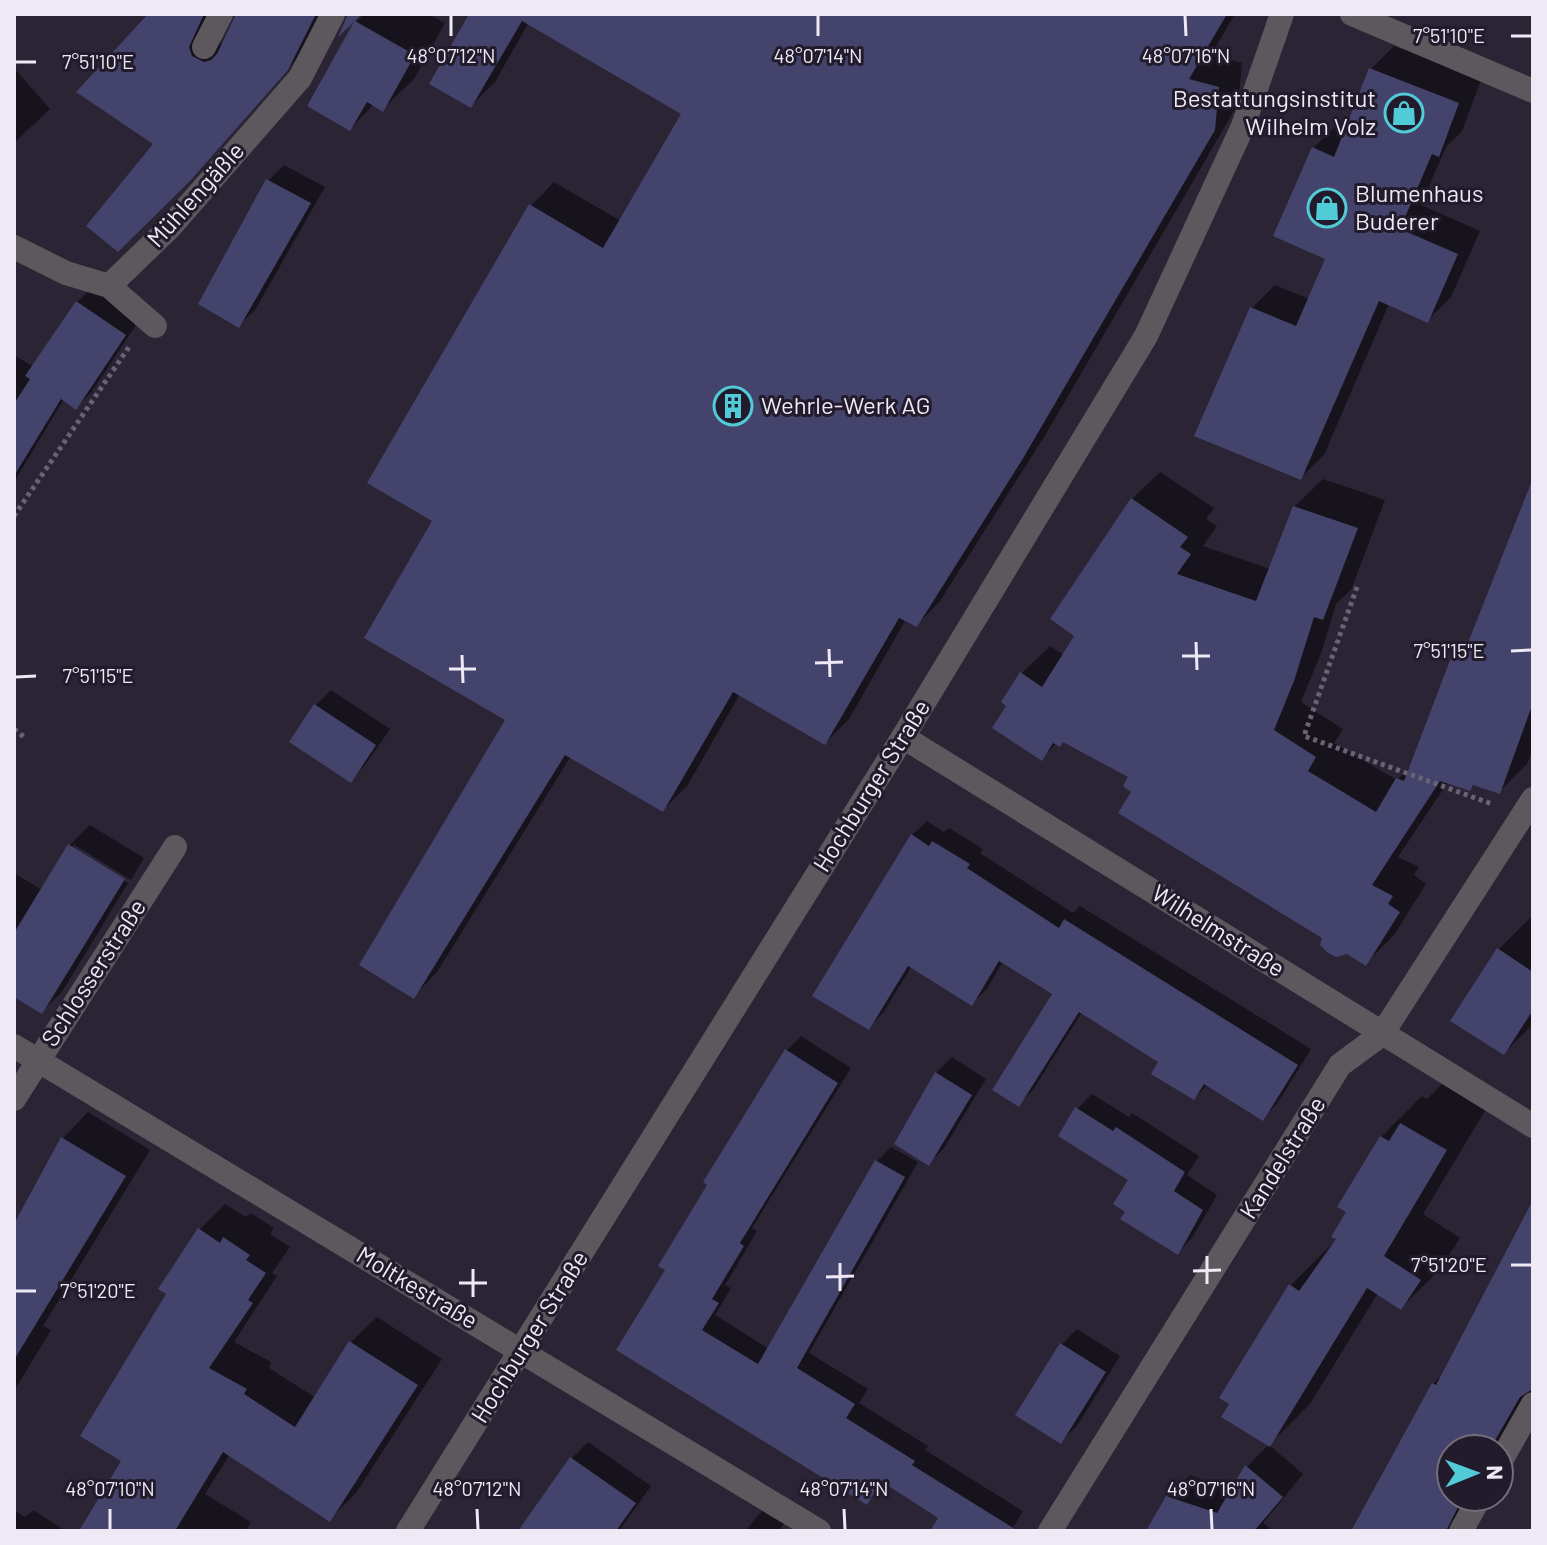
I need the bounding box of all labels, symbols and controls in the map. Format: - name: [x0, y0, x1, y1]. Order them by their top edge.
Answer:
- text: 7°51'10"E: [1413, 23, 1485, 47]
- text: 48°07'12"N: [407, 43, 495, 67]
- text: 48°07'14"N: [774, 43, 862, 67]
- text: 48°07'16"N: [1142, 43, 1230, 67]
- text: 7°51'10"E: [62, 49, 134, 73]
- place label: Bestattungsinstitut Wilhelm Volz: [1173, 83, 1376, 140]
- shop icon: Bestattungsinstitut Wilhelm Volz: [1383, 92, 1425, 134]
- street label: Mühlengäßle: [140, 136, 250, 252]
- place label: Blumenhaus Buderer: [1355, 178, 1483, 235]
- shop icon: Blumenhaus Buderer: [1306, 187, 1348, 229]
- building icon: Wehrle-Werk AG: [712, 385, 754, 427]
- place label: Wehrle-Werk AG: [761, 390, 930, 419]
- text: 7°51'15"E: [1413, 638, 1485, 662]
- text: 7°51'15"E: [62, 663, 134, 687]
- street label: Hochburger Straße: [806, 694, 935, 877]
- street label: Wilhelmstraße: [1147, 877, 1291, 982]
- street label: Schlosserstraße: [34, 893, 151, 1051]
- street label: Kandelstraße: [1233, 1091, 1331, 1224]
- street label: Moltkestraße: [352, 1239, 484, 1334]
- street label: Hochburger Straße: [464, 1245, 593, 1428]
- text: 7°51'20"E: [1411, 1252, 1487, 1276]
- text: 7°51'20"E: [60, 1278, 136, 1302]
- north arrow: [1435, 1433, 1515, 1513]
- text: N: [1483, 1465, 1509, 1480]
- text: 48°07'10"N: [65, 1476, 155, 1500]
- text: 48°07'12"N: [433, 1476, 521, 1500]
- text: 48°07'14"N: [800, 1476, 888, 1500]
- text: 48°07'16"N: [1167, 1476, 1255, 1500]

